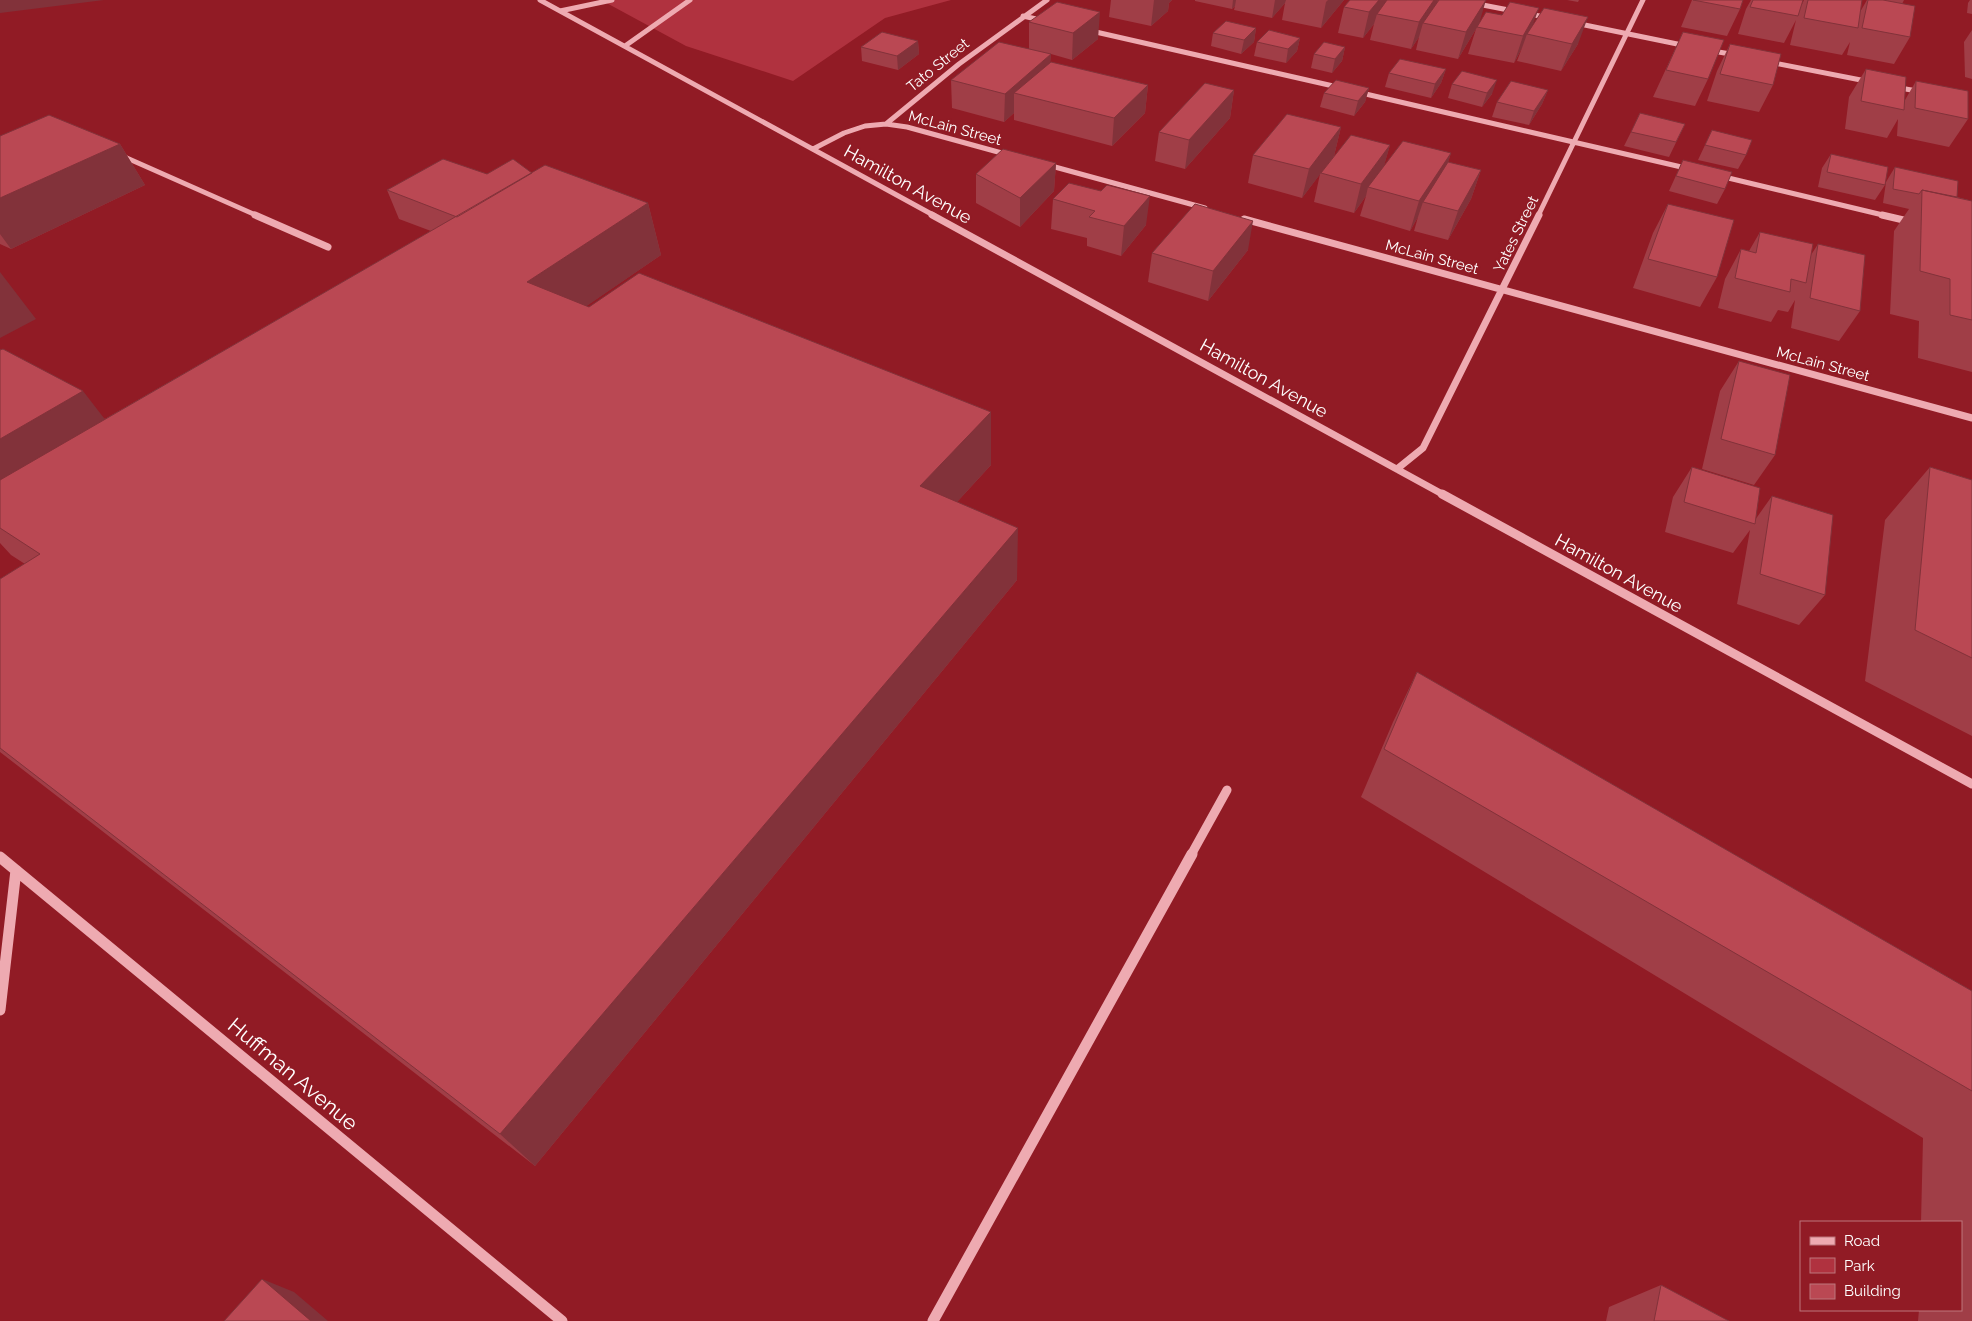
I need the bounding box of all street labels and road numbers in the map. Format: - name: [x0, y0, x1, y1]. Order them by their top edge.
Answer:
- street label: Tato Street: [903, 34, 973, 96]
- street label: McLain Street: [906, 107, 1004, 149]
- street label: Hamilton Avenue: [841, 140, 976, 228]
- street label: Yates Street: [1490, 193, 1542, 275]
- street label: McLain Street: [1383, 236, 1481, 278]
- street label: Hamilton Avenue: [1197, 334, 1332, 422]
- street label: McLain Street: [1774, 343, 1872, 385]
- street label: Hamilton Avenue: [1552, 529, 1687, 617]
- street label: Huffman Avenue: [223, 1012, 363, 1136]

